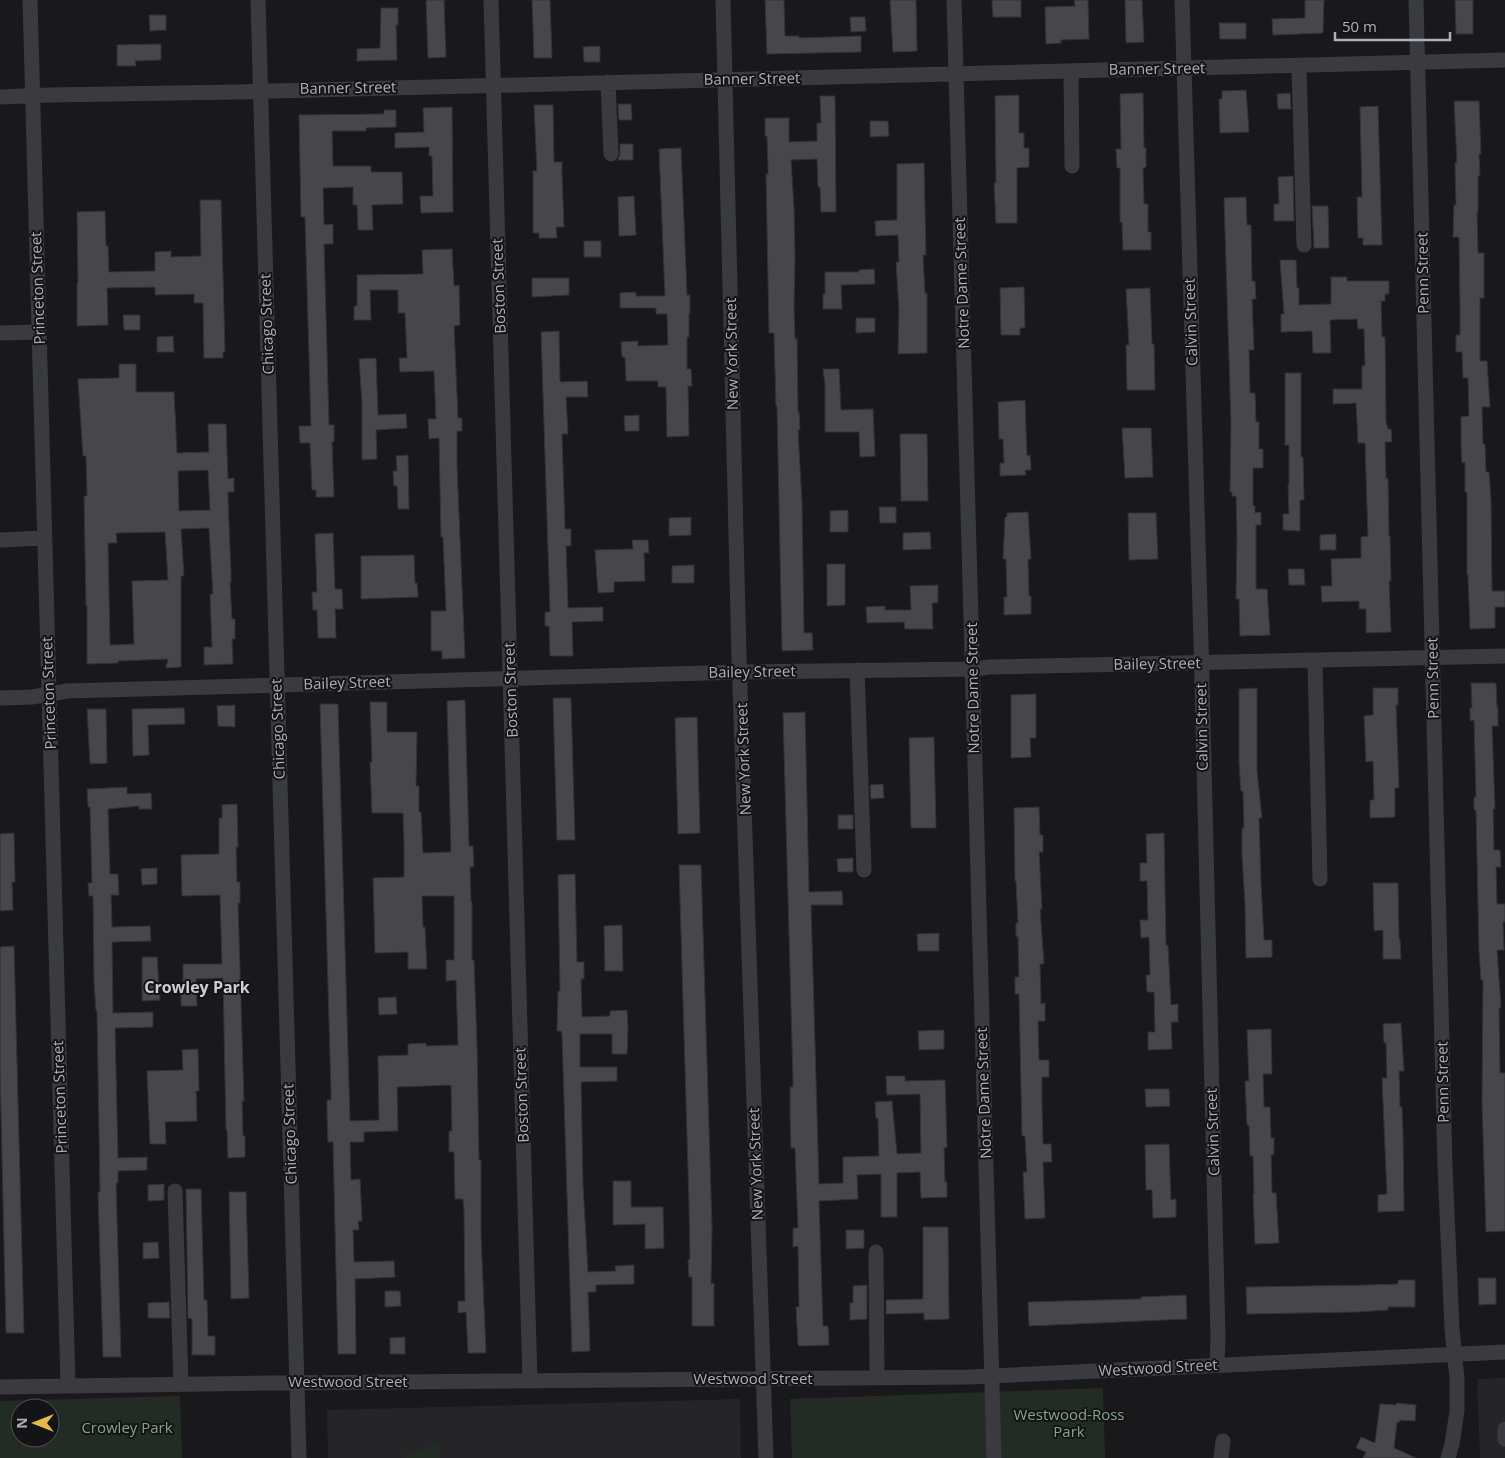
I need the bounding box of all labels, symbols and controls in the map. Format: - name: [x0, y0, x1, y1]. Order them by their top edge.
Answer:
- scale bar: [1335, 10, 1450, 42]
- text: 50 m: [1342, 16, 1377, 36]
- street label: Banner Street: [1108, 57, 1206, 79]
- street label: Banner Street: [703, 67, 801, 89]
- street label: Banner Street: [299, 76, 397, 98]
- street label: Notre Dame Street: [949, 217, 973, 349]
- street label: Princeton Street: [25, 231, 49, 345]
- street label: Penn Street: [1411, 232, 1433, 314]
- street label: Boston Street: [486, 238, 510, 334]
- street label: Chicago Street: [254, 273, 278, 375]
- street label: Calvin Street: [1178, 278, 1202, 366]
- street label: New York Street: [720, 298, 742, 410]
- street label: Notre Dame Street: [961, 622, 983, 754]
- street label: Princeton Street: [36, 636, 60, 750]
- street label: Penn Street: [1421, 637, 1443, 719]
- street label: Boston Street: [498, 642, 522, 738]
- street label: Bailey Street: [1113, 652, 1201, 674]
- street label: Bailey Street: [708, 660, 796, 682]
- street label: Bailey Street: [303, 670, 391, 694]
- street label: Chicago Street: [265, 678, 289, 780]
- street label: Calvin Street: [1190, 683, 1212, 771]
- street label: New York Street: [731, 702, 755, 816]
- district label: Crowley Park: [144, 976, 250, 998]
- street label: Notre Dame Street: [971, 1027, 995, 1159]
- street label: Princeton Street: [47, 1040, 71, 1154]
- street label: Penn Street: [1431, 1041, 1453, 1123]
- street label: Boston Street: [509, 1047, 533, 1143]
- street label: Chicago Street: [277, 1083, 301, 1185]
- street label: Calvin Street: [1200, 1088, 1224, 1176]
- street label: New York Street: [743, 1107, 767, 1221]
- street label: Westwood Street: [1098, 1354, 1218, 1380]
- street label: Westwood Street: [693, 1368, 813, 1388]
- street label: Westwood Street: [288, 1371, 408, 1391]
- north arrow: [10, 1398, 60, 1448]
- park label: Westwood-Ross Park: [1013, 1404, 1125, 1441]
- text: N: [12, 1417, 31, 1429]
- park label: Crowley Park: [81, 1417, 173, 1437]

